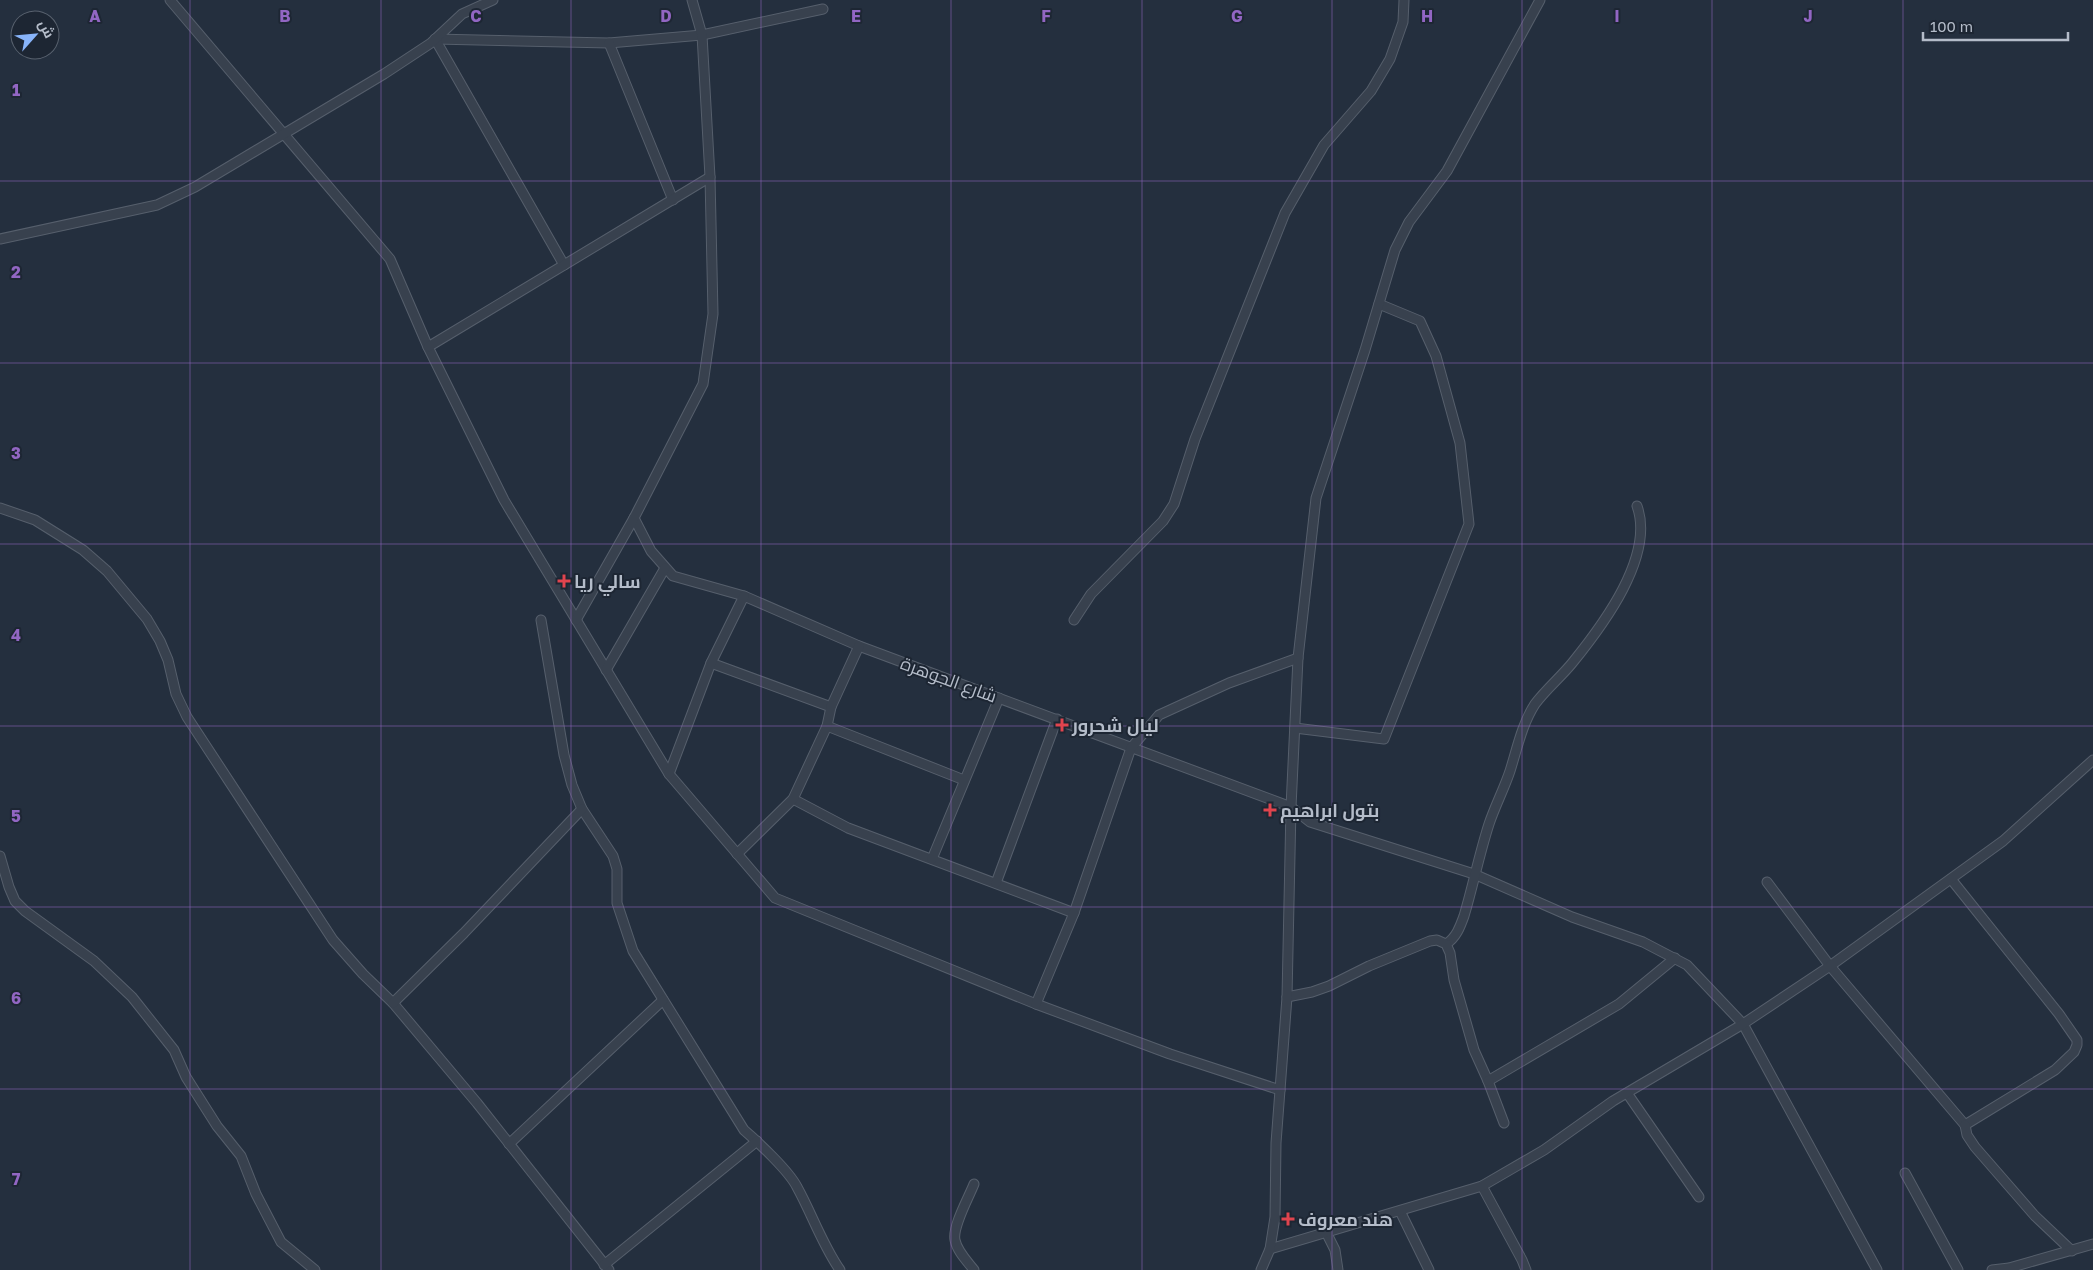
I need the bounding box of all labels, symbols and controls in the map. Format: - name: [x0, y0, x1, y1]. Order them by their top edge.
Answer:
- text: A: [89, 6, 101, 26]
- text: B: [279, 6, 291, 26]
- text: C: [470, 6, 482, 26]
- text: D: [660, 6, 672, 26]
- text: E: [851, 6, 861, 26]
- text: F: [1041, 6, 1051, 26]
- text: G: [1231, 6, 1243, 26]
- text: H: [1421, 6, 1433, 26]
- text: I: [1614, 6, 1620, 26]
- text: J: [1803, 6, 1813, 26]
- north arrow: [10, 10, 60, 60]
- scale bar: [1923, 10, 2068, 42]
- text: ش: [34, 17, 59, 41]
- text: 100 m: [1930, 17, 1973, 35]
- text: 1: [12, 80, 20, 100]
- text: 2: [11, 262, 21, 282]
- text: 3: [11, 443, 21, 463]
- place label: سالي ريا: [574, 570, 641, 597]
- marker: سالي ريا: [558, 575, 570, 587]
- text: 4: [11, 625, 21, 645]
- street label: شارع الجوهرة: [897, 651, 1000, 708]
- place label: ليال شحرور: [1071, 714, 1159, 737]
- marker: ليال شحرور: [1056, 719, 1068, 731]
- place label: بتول ابراهيم: [1280, 799, 1379, 823]
- marker: بتول ابراهيم: [1264, 804, 1276, 816]
- text: 5: [11, 806, 21, 826]
- text: 6: [11, 988, 21, 1008]
- text: 7: [12, 1169, 21, 1189]
- place label: هند معروف: [1298, 1208, 1393, 1231]
- marker: هند معروف: [1282, 1213, 1294, 1225]

